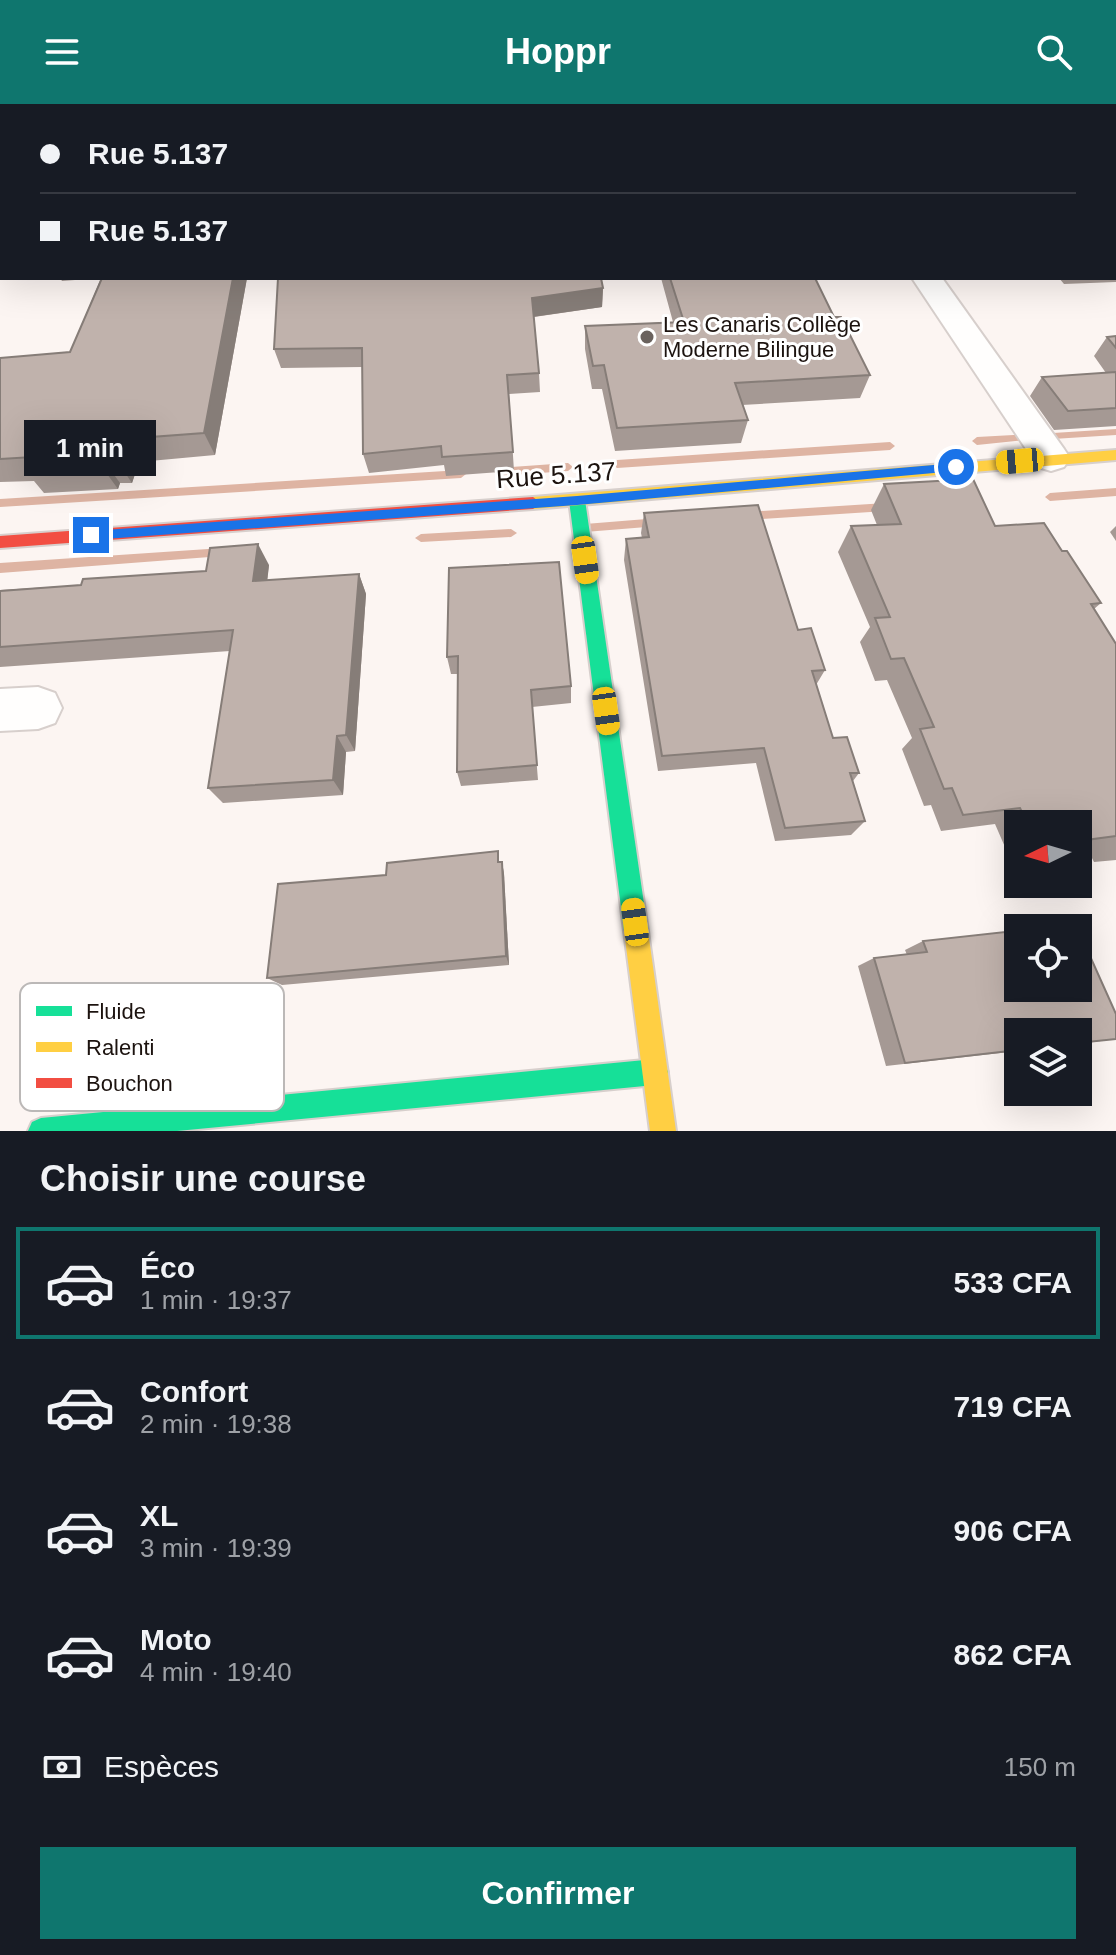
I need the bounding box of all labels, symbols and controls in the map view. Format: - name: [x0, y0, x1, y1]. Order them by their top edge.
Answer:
- icon: menu: [40, 30, 84, 74]
- icon: search: [1032, 30, 1076, 74]
- text: Hoppr: [505, 31, 611, 72]
- text: Rue 5.137: [88, 137, 228, 170]
- text: Rue 5.137: [88, 214, 228, 247]
- place label: Les Canaris Collège Moderne Bilingue: [663, 312, 861, 362]
- marker: Les Canaris Collège Moderne Bilingue: [638, 328, 656, 346]
- callout: 1 min: [25, 419, 157, 475]
- text: 1 min: [56, 433, 124, 463]
- car: [995, 447, 1045, 475]
- route start: [938, 449, 974, 485]
- street label: Rue 5.137: [495, 456, 617, 494]
- route end: [73, 517, 109, 553]
- car: [570, 535, 600, 585]
- car: [591, 686, 621, 736]
- north arrow: [1004, 810, 1092, 898]
- map controls: [1004, 810, 1092, 1106]
- car: [620, 897, 650, 947]
- button: locate: [1004, 914, 1092, 1002]
- legend: [20, 983, 284, 1111]
- text: Fluide: [86, 999, 146, 1024]
- button: layers: [1004, 1018, 1092, 1106]
- text: Ralenti: [86, 1035, 154, 1060]
- text: Bouchon: [86, 1071, 173, 1096]
- text: Choisir une course: [40, 1158, 366, 1199]
- icon: car: [44, 1247, 116, 1319]
- text: Éco: [140, 1251, 195, 1284]
- text: 533 CFA: [954, 1266, 1072, 1299]
- text: 1 min · 19:37: [140, 1285, 292, 1315]
- icon: car: [44, 1371, 116, 1443]
- text: Confort: [140, 1375, 248, 1408]
- text: 719 CFA: [954, 1390, 1072, 1423]
- text: 2 min · 19:38: [140, 1409, 292, 1439]
- icon: car: [44, 1495, 116, 1567]
- text: XL: [140, 1499, 178, 1532]
- text: 906 CFA: [954, 1514, 1072, 1547]
- text: 3 min · 19:39: [140, 1533, 292, 1563]
- icon: car: [44, 1619, 116, 1691]
- text: Moto: [140, 1623, 212, 1656]
- text: 862 CFA: [954, 1638, 1072, 1671]
- text: 4 min · 19:40: [140, 1657, 292, 1687]
- icon: cash: [40, 1745, 84, 1789]
- text: Espèces: [104, 1750, 219, 1783]
- text: 150 m: [1004, 1752, 1076, 1782]
- button: Confirmer: [40, 1847, 1076, 1939]

